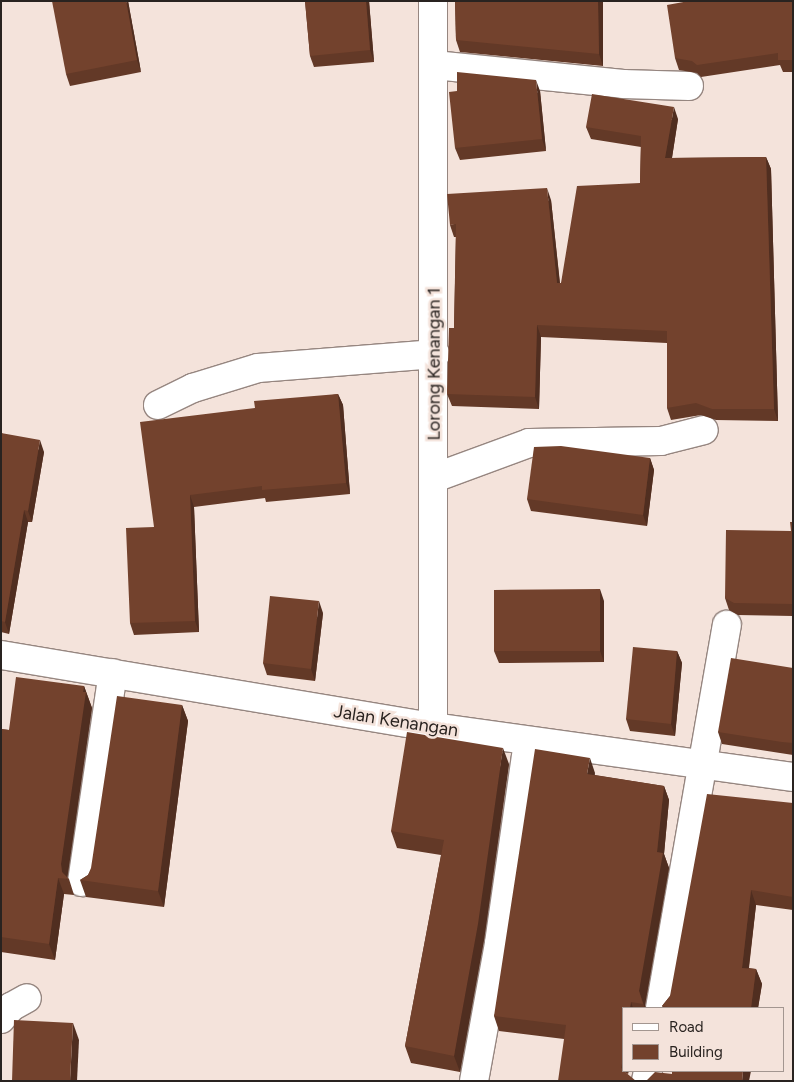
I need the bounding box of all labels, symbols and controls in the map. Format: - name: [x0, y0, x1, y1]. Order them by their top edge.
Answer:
- street label: Lorong Kenangan 1: [423, 288, 445, 440]
- street label: Jalan Kenangan: [332, 700, 460, 742]
- legend: [622, 1007, 784, 1072]
- text: Road: [669, 1018, 704, 1036]
- text: Building: [669, 1043, 723, 1061]

